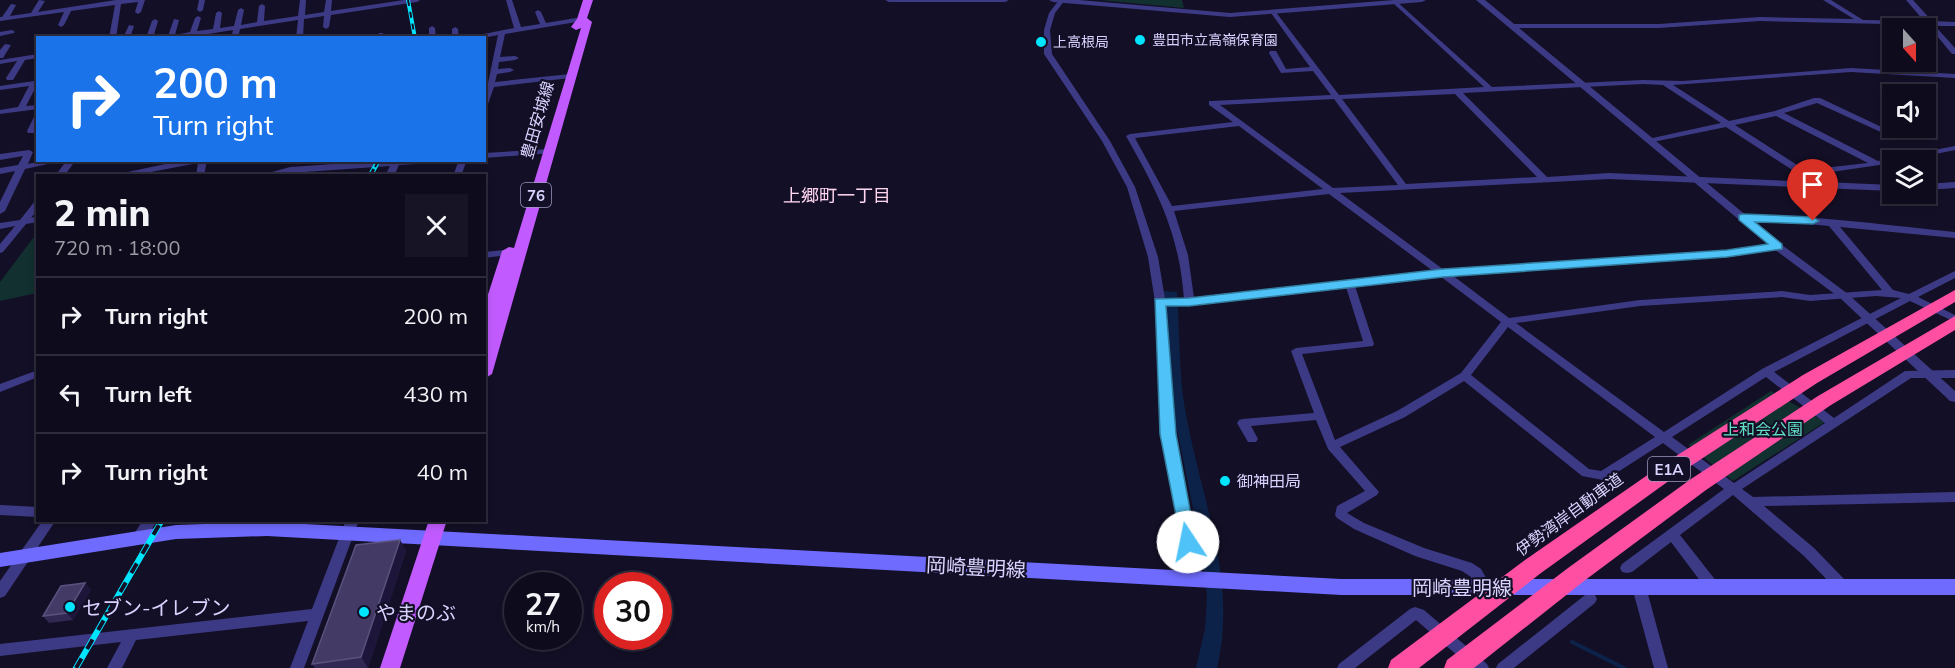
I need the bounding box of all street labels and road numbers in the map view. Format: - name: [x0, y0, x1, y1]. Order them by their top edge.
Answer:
- street label: 豊田安城線: [516, 79, 558, 161]
- road number: 76: [521, 183, 551, 207]
- road number: E1A: [1648, 457, 1690, 481]
- street label: 伊勢湾岸自動車道: [1511, 468, 1627, 560]
- street label: 岡崎豊明線: [925, 552, 1027, 582]
- street label: 岡崎豊明線: [1412, 575, 1512, 600]

